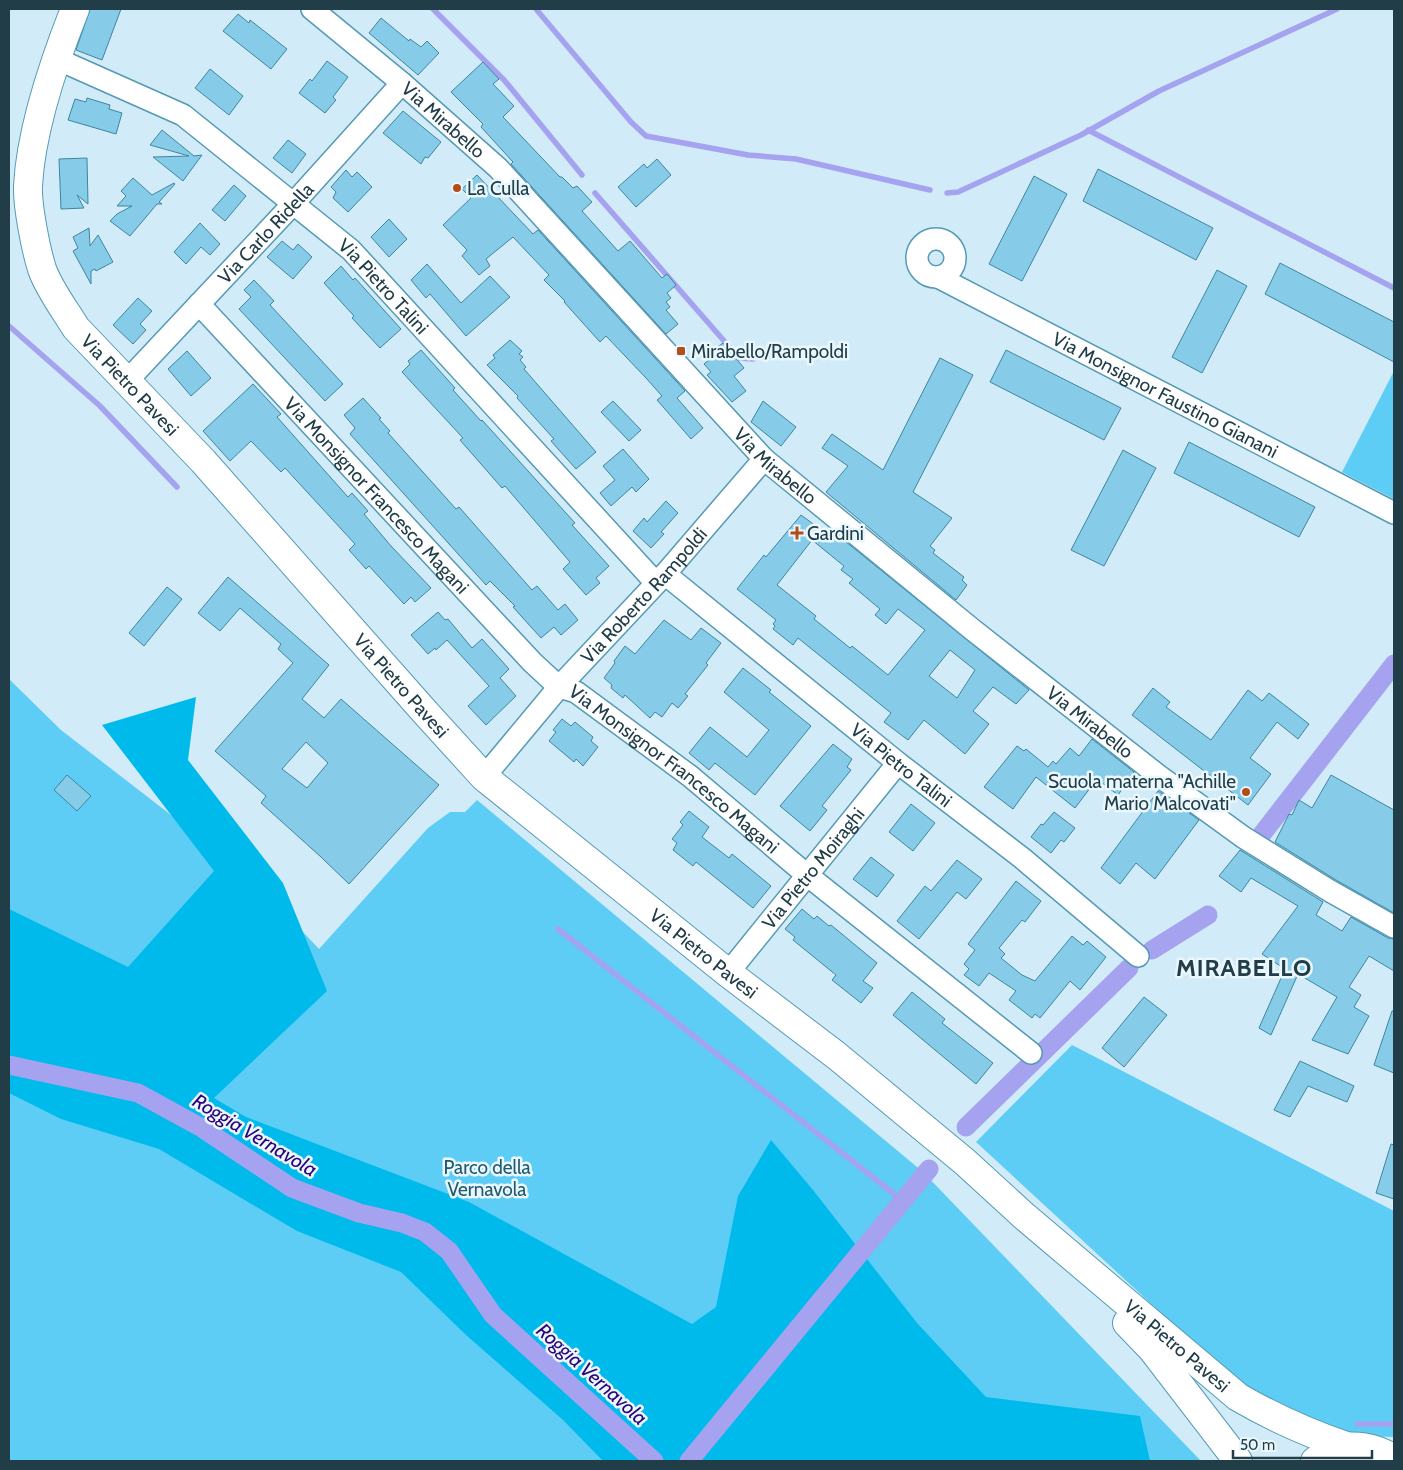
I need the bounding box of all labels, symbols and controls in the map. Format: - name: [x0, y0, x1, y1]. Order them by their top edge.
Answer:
- street label: Via Mirabello: [397, 77, 490, 163]
- place label: La Culla: [467, 177, 529, 200]
- street label: Via Carlo Ridella: [213, 178, 318, 288]
- marker: La Culla: [451, 182, 463, 194]
- street label: Via Pietro Talini: [334, 233, 434, 339]
- street label: Via Monsignor Faustino Gianani: [1049, 327, 1282, 463]
- street label: Via Pietro Pavesi: [76, 329, 184, 440]
- place label: Mirabello/Rampoldi: [691, 340, 848, 363]
- marker: Mirabello/Rampoldi: [675, 345, 687, 357]
- street label: Via Monsignor Francesco Magani: [280, 392, 474, 598]
- street label: Via Mirabello: [729, 423, 822, 509]
- place label: Gardini: [807, 522, 864, 545]
- street label: Via Roberto Rampoldi: [576, 523, 711, 668]
- marker: Gardini: [791, 527, 803, 539]
- street label: Via Pietro Pavesi: [349, 629, 454, 742]
- street label: Via Monsignor Francesco Magani: [565, 679, 784, 858]
- street label: Via Mirabello: [1042, 681, 1138, 763]
- street label: Via Pietro Talini: [846, 718, 957, 812]
- place label: Scuola materna "Achille Mario Malcovati": [1048, 770, 1236, 815]
- marker: Scuola materna "Achille Mario Malcovati": [1240, 786, 1252, 798]
- street label: Via Pietro Moiraghi: [757, 803, 869, 934]
- street label: Via Pietro Pavesi: [645, 903, 762, 1003]
- district label: MIRABELLO: [1176, 953, 1312, 982]
- water label: Roggia Vernavola: [189, 1088, 321, 1182]
- park label: Parco della Vernavola: [443, 1156, 531, 1201]
- street label: Via Pietro Pavesi: [1119, 1294, 1235, 1397]
- water label: Roggia Vernavola: [532, 1318, 652, 1430]
- scale bar: [1233, 1428, 1372, 1460]
- text: 50 m: [1240, 1436, 1275, 1454]

